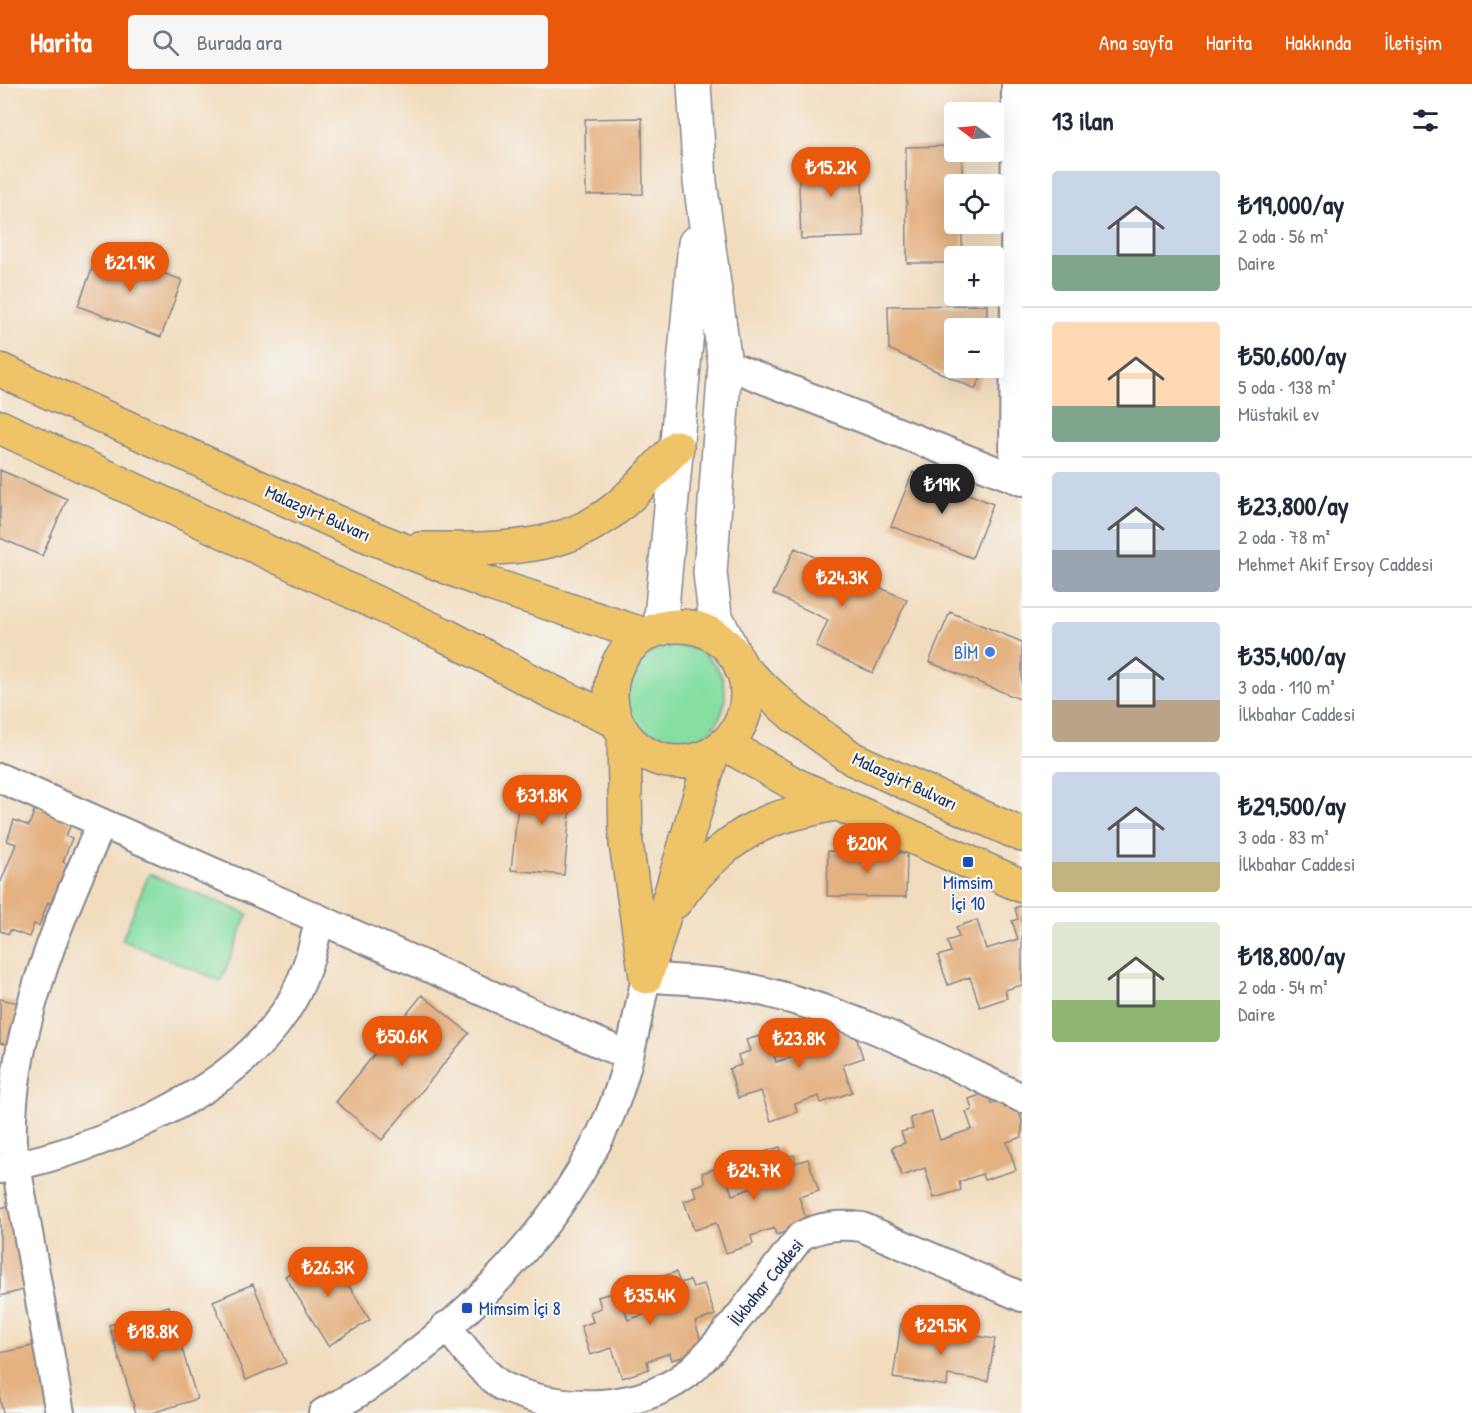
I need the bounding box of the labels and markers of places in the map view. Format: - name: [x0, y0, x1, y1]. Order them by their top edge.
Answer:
- pin: ₺15.2K: [782, 147, 880, 198]
- pin: ₺21.9K: [81, 242, 179, 293]
- pin: ₺19K: [906, 464, 978, 515]
- pin: ₺24.3K: [793, 557, 891, 608]
- place label: BİM: [954, 640, 978, 665]
- marker: BİM: [983, 645, 997, 659]
- pin: ₺31.8K: [493, 775, 591, 826]
- pin: ₺20K: [831, 823, 903, 874]
- marker: Mimsim İçi 10: [961, 855, 975, 869]
- place label: Mimsim İçi 10: [943, 870, 993, 916]
- pin: ₺50.6K: [353, 1016, 451, 1067]
- pin: ₺23.8K: [750, 1018, 848, 1069]
- pin: ₺24.7K: [705, 1150, 803, 1201]
- pin: ₺26.3K: [279, 1247, 377, 1298]
- pin: ₺35.4K: [601, 1275, 699, 1326]
- place label: Mimsim İçi 8: [479, 1296, 561, 1321]
- marker: Mimsim İçi 8: [460, 1301, 474, 1315]
- pin: ₺29.5K: [892, 1305, 990, 1356]
- pin: ₺18.8K: [104, 1311, 202, 1362]

